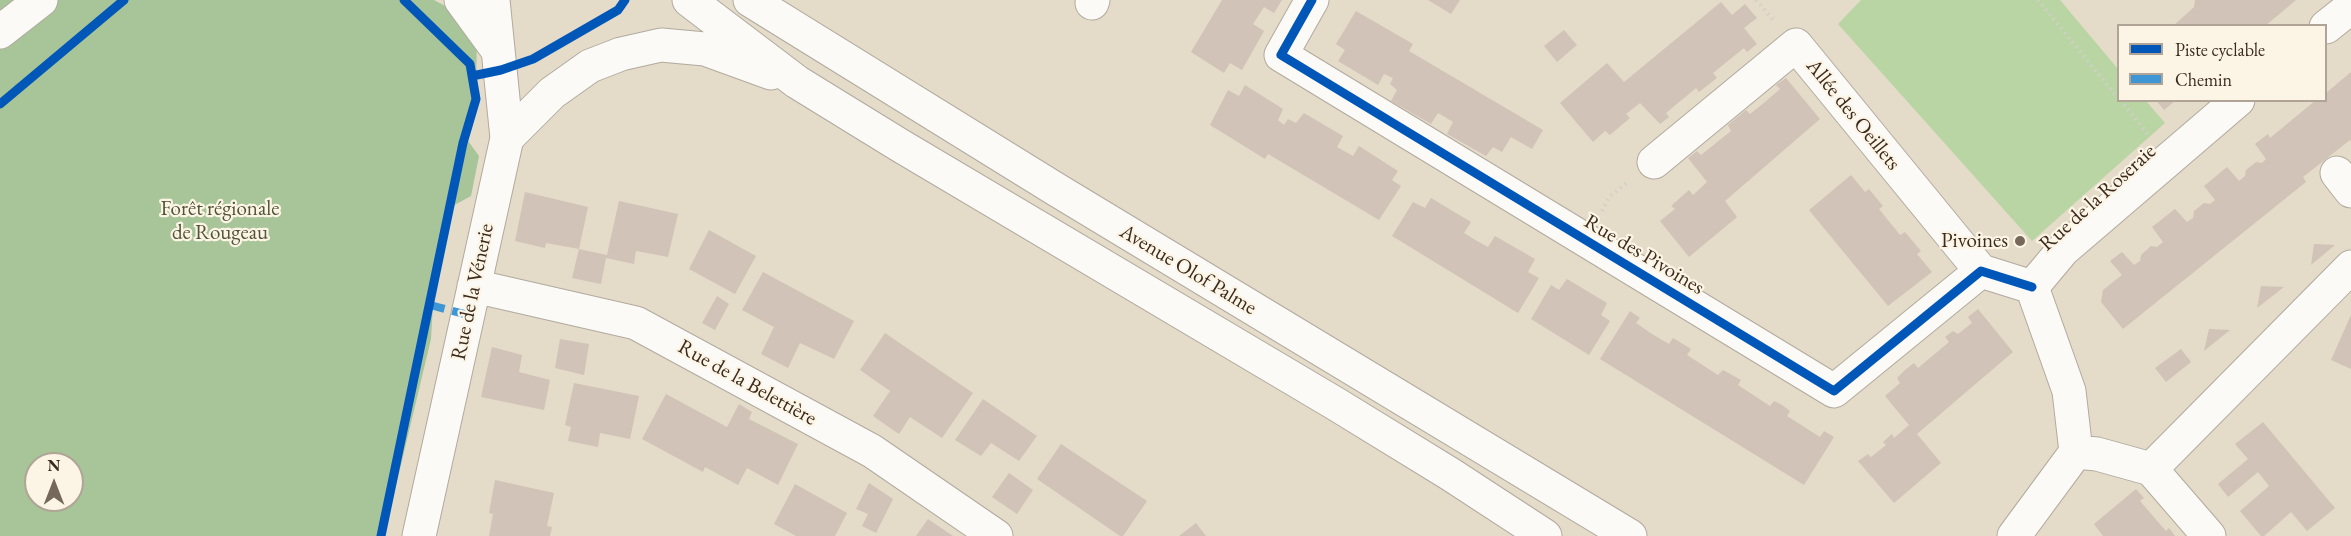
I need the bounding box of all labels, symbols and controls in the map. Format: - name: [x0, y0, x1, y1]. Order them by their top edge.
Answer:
- legend: [2117, 24, 2327, 102]
- text: Piste cyclable: [2175, 38, 2265, 61]
- street label: Allée des Oeillets: [1800, 54, 1906, 176]
- text: Chemin: [2175, 68, 2232, 91]
- street label: Rue de la Roseraie: [2035, 139, 2161, 257]
- park label: Forêt régionale de Rougeau: [160, 196, 280, 246]
- street label: Rue des Pivoines: [1580, 209, 1708, 301]
- street label: Avenue Olof Palme: [1115, 219, 1261, 321]
- street label: Rue de la Vénerie: [446, 221, 500, 363]
- place label: Pivoines: [1941, 228, 2008, 254]
- marker: Pivoines: [2013, 234, 2027, 248]
- street label: Rue de la Belettière: [673, 335, 821, 431]
- north arrow: [24, 452, 84, 512]
- text: N: [48, 455, 60, 476]

